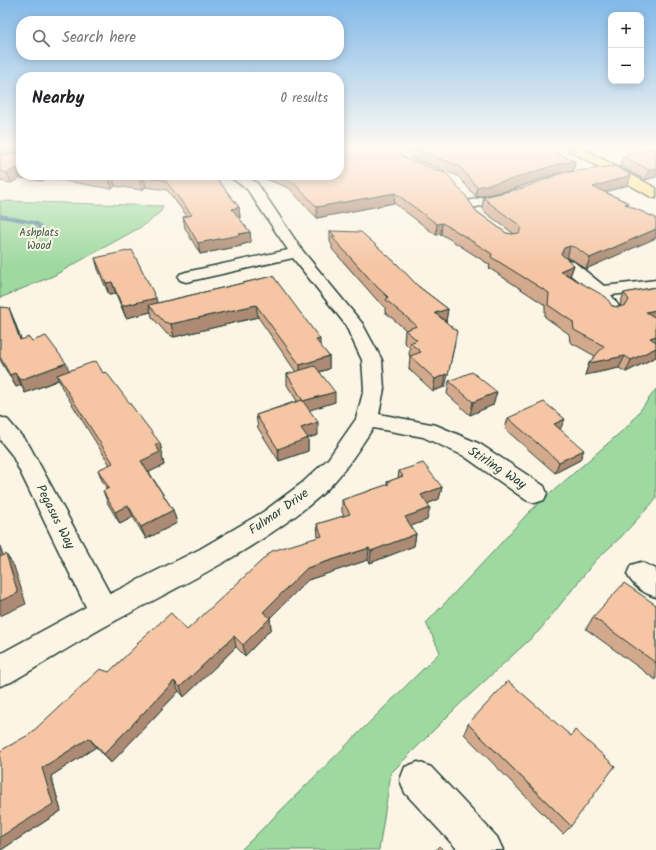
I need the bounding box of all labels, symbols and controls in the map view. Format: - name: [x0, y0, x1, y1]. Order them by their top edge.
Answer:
- map controls: [608, 12, 644, 84]
- button: +: [608, 12, 644, 48]
- search box: [16, 16, 344, 60]
- text: Search here: [62, 26, 136, 50]
- icon: search: [30, 27, 52, 49]
- button: −: [608, 48, 644, 84]
- text: Nearby: [32, 85, 84, 112]
- text: 0 results: [281, 88, 328, 109]
- park label: Ashplats Wood: [19, 224, 59, 255]
- street label: Stirling Way: [463, 441, 531, 495]
- street label: Pegasus Way: [30, 481, 81, 554]
- street label: Fulmar Drive: [245, 483, 314, 540]

